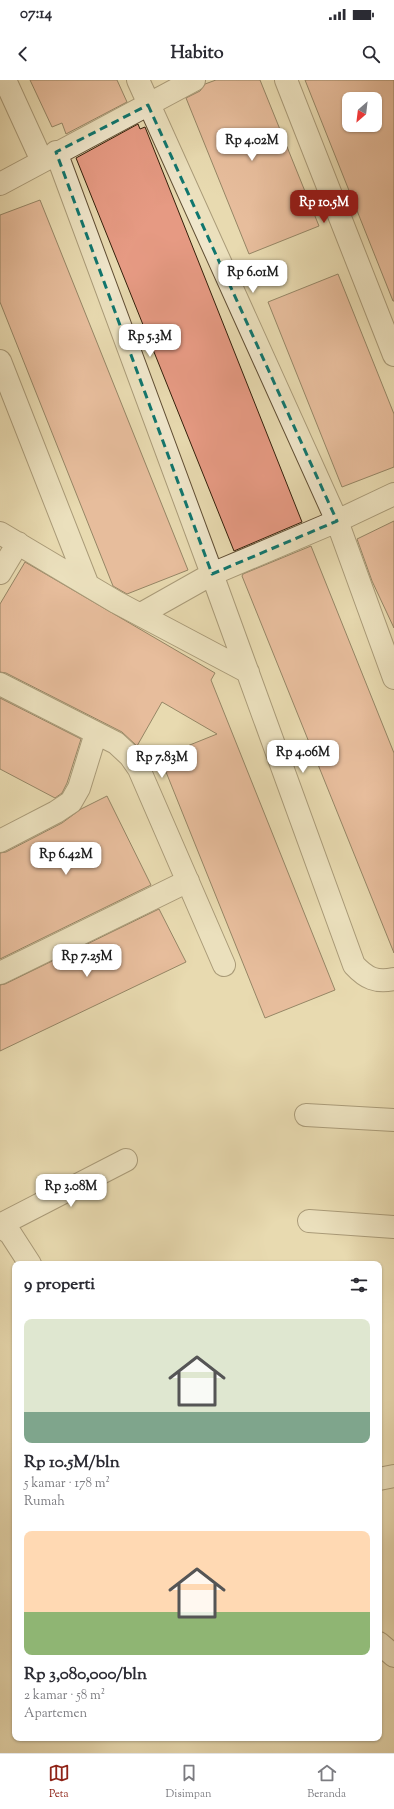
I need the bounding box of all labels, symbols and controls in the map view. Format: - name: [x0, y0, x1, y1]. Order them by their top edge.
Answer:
- text: 07:14: [20, 4, 52, 25]
- text: Habito: [170, 41, 224, 67]
- icon: back: [12, 43, 34, 65]
- icon: search: [360, 43, 382, 65]
- north arrow: [342, 92, 382, 132]
- map controls: [342, 92, 382, 132]
- pin: Rp 4.02M: [211, 128, 293, 162]
- text: Rp 4.02M: [225, 132, 279, 150]
- pin: Rp 10.5M: [283, 190, 365, 224]
- text: Rp 10.5M: [299, 194, 349, 212]
- pin: Rp 6.01M: [212, 260, 294, 294]
- text: Rp 6.01M: [227, 264, 279, 282]
- pin: Rp 5.3M: [113, 324, 187, 358]
- text: Rp 5.3M: [128, 328, 172, 346]
- pin: Rp 4.06M: [262, 740, 344, 774]
- text: Rp 4.06M: [276, 744, 330, 762]
- pin: Rp 7.83M: [121, 745, 203, 779]
- text: Rp 7.83M: [136, 749, 188, 767]
- pin: Rp 6.42M: [25, 842, 107, 876]
- text: Rp 6.42M: [39, 846, 93, 864]
- pin: Rp 7.25M: [46, 944, 128, 978]
- text: Rp 7.25M: [62, 948, 112, 966]
- pin: Rp 3.08M: [30, 1174, 112, 1208]
- text: Rp 3.08M: [45, 1178, 97, 1196]
- text: 9 properti: [24, 1273, 95, 1297]
- icon: filters: [348, 1274, 370, 1296]
- icon: home: [161, 1345, 233, 1417]
- text: Rp 10.5M/bln: [24, 1451, 120, 1475]
- text: 5 kamar · 178 m²: [24, 1475, 110, 1493]
- text: Rumah: [24, 1493, 65, 1511]
- icon: home: [161, 1557, 233, 1629]
- text: Rp 3,080,000/bln: [24, 1663, 147, 1687]
- text: 2 kamar · 58 m²: [24, 1687, 105, 1705]
- text: Apartemen: [24, 1705, 87, 1723]
- tab: Peta: [48, 1762, 70, 1802]
- tab: Disimpan: [166, 1762, 212, 1802]
- tab: Beranda: [307, 1762, 346, 1802]

